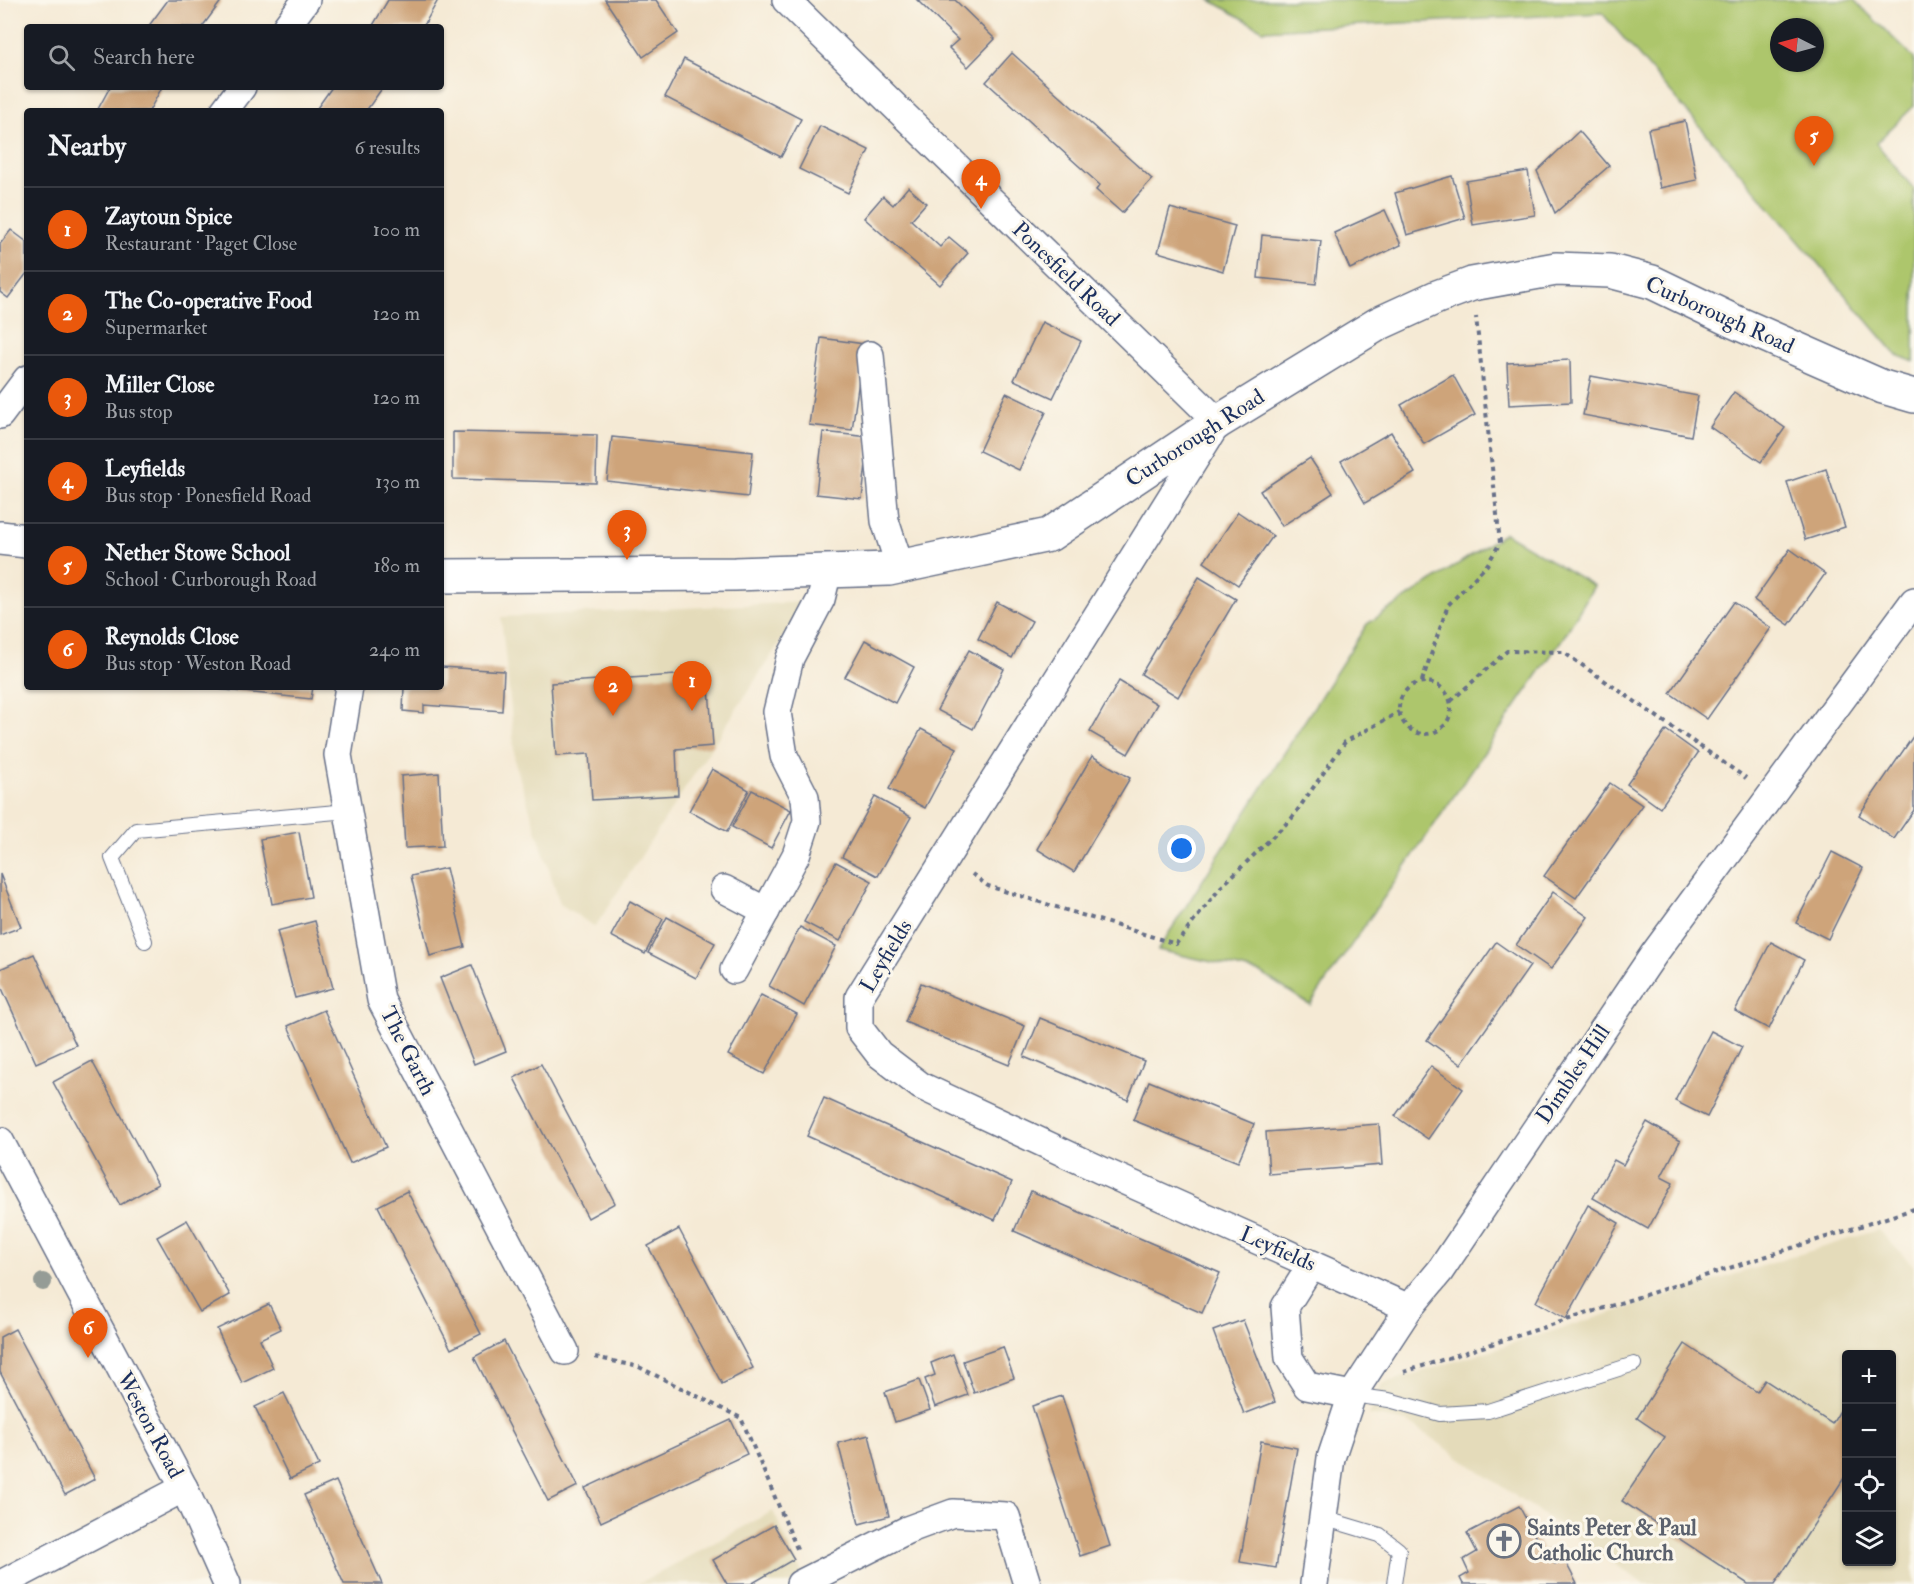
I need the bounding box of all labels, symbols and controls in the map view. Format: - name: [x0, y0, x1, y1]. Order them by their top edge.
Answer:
- north arrow: [1770, 18, 1824, 72]
- search box: [24, 24, 444, 90]
- icon: search: [45, 41, 78, 74]
- text: Search here: [93, 43, 195, 71]
- pin: 5: [1794, 116, 1834, 166]
- text: Nearby: [48, 131, 126, 163]
- text: 6 results: [354, 135, 420, 160]
- pin: 4: [962, 160, 1000, 209]
- text: Zaytoun Spice: [105, 203, 232, 231]
- street label: Ponesfield Road: [1006, 216, 1126, 333]
- text: 1: [64, 217, 71, 242]
- text: 100 m: [373, 217, 420, 242]
- text: Restaurant · Paget Close: [105, 231, 297, 256]
- street label: Curborough Road: [1641, 270, 1799, 360]
- text: The Co-operative Food: [105, 287, 312, 315]
- text: 2: [62, 301, 73, 326]
- text: 120 m: [373, 301, 420, 326]
- text: Supermarket: [105, 315, 208, 340]
- text: Miller Close: [105, 371, 214, 399]
- street label: Curborough Road: [1120, 383, 1270, 493]
- text: 3: [64, 385, 71, 410]
- text: 120 m: [373, 385, 420, 410]
- text: Bus stop: [105, 399, 173, 424]
- text: Leyfields: [105, 455, 185, 483]
- text: 4: [62, 469, 73, 494]
- text: 130 m: [375, 469, 420, 494]
- text: Bus stop · Ponesfield Road: [105, 483, 311, 508]
- pin: 3: [608, 510, 646, 560]
- text: Nether Stowe School: [105, 539, 291, 567]
- text: 5: [63, 553, 72, 578]
- text: 180 m: [373, 553, 420, 578]
- text: School · Curborough Road: [105, 567, 317, 592]
- text: Reynolds Close: [105, 623, 239, 651]
- text: 6: [62, 637, 73, 662]
- text: 240 m: [369, 637, 420, 662]
- text: Bus stop · Weston Road: [105, 651, 291, 676]
- pin: 1: [672, 662, 712, 711]
- pin: 2: [594, 666, 632, 716]
- your location: [1167, 834, 1196, 863]
- street label: Leyfields: [853, 914, 919, 998]
- street label: The Garth: [374, 1002, 442, 1101]
- street label: Dimbles Hill: [1530, 1019, 1617, 1129]
- street label: Leyfields: [1236, 1220, 1320, 1278]
- pin: 6: [68, 1308, 107, 1358]
- map controls: [1842, 1350, 1896, 1566]
- button: +: [1842, 1350, 1896, 1404]
- street label: Weston Road: [110, 1366, 190, 1483]
- button: −: [1842, 1404, 1896, 1458]
- button: locate: [1842, 1458, 1896, 1512]
- button: layers: [1842, 1512, 1896, 1566]
- place label: Saints Peter & Paul Catholic Church: [1527, 1514, 1697, 1567]
- church icon: Saints Peter & Paul Catholic Church: [1486, 1523, 1522, 1559]

